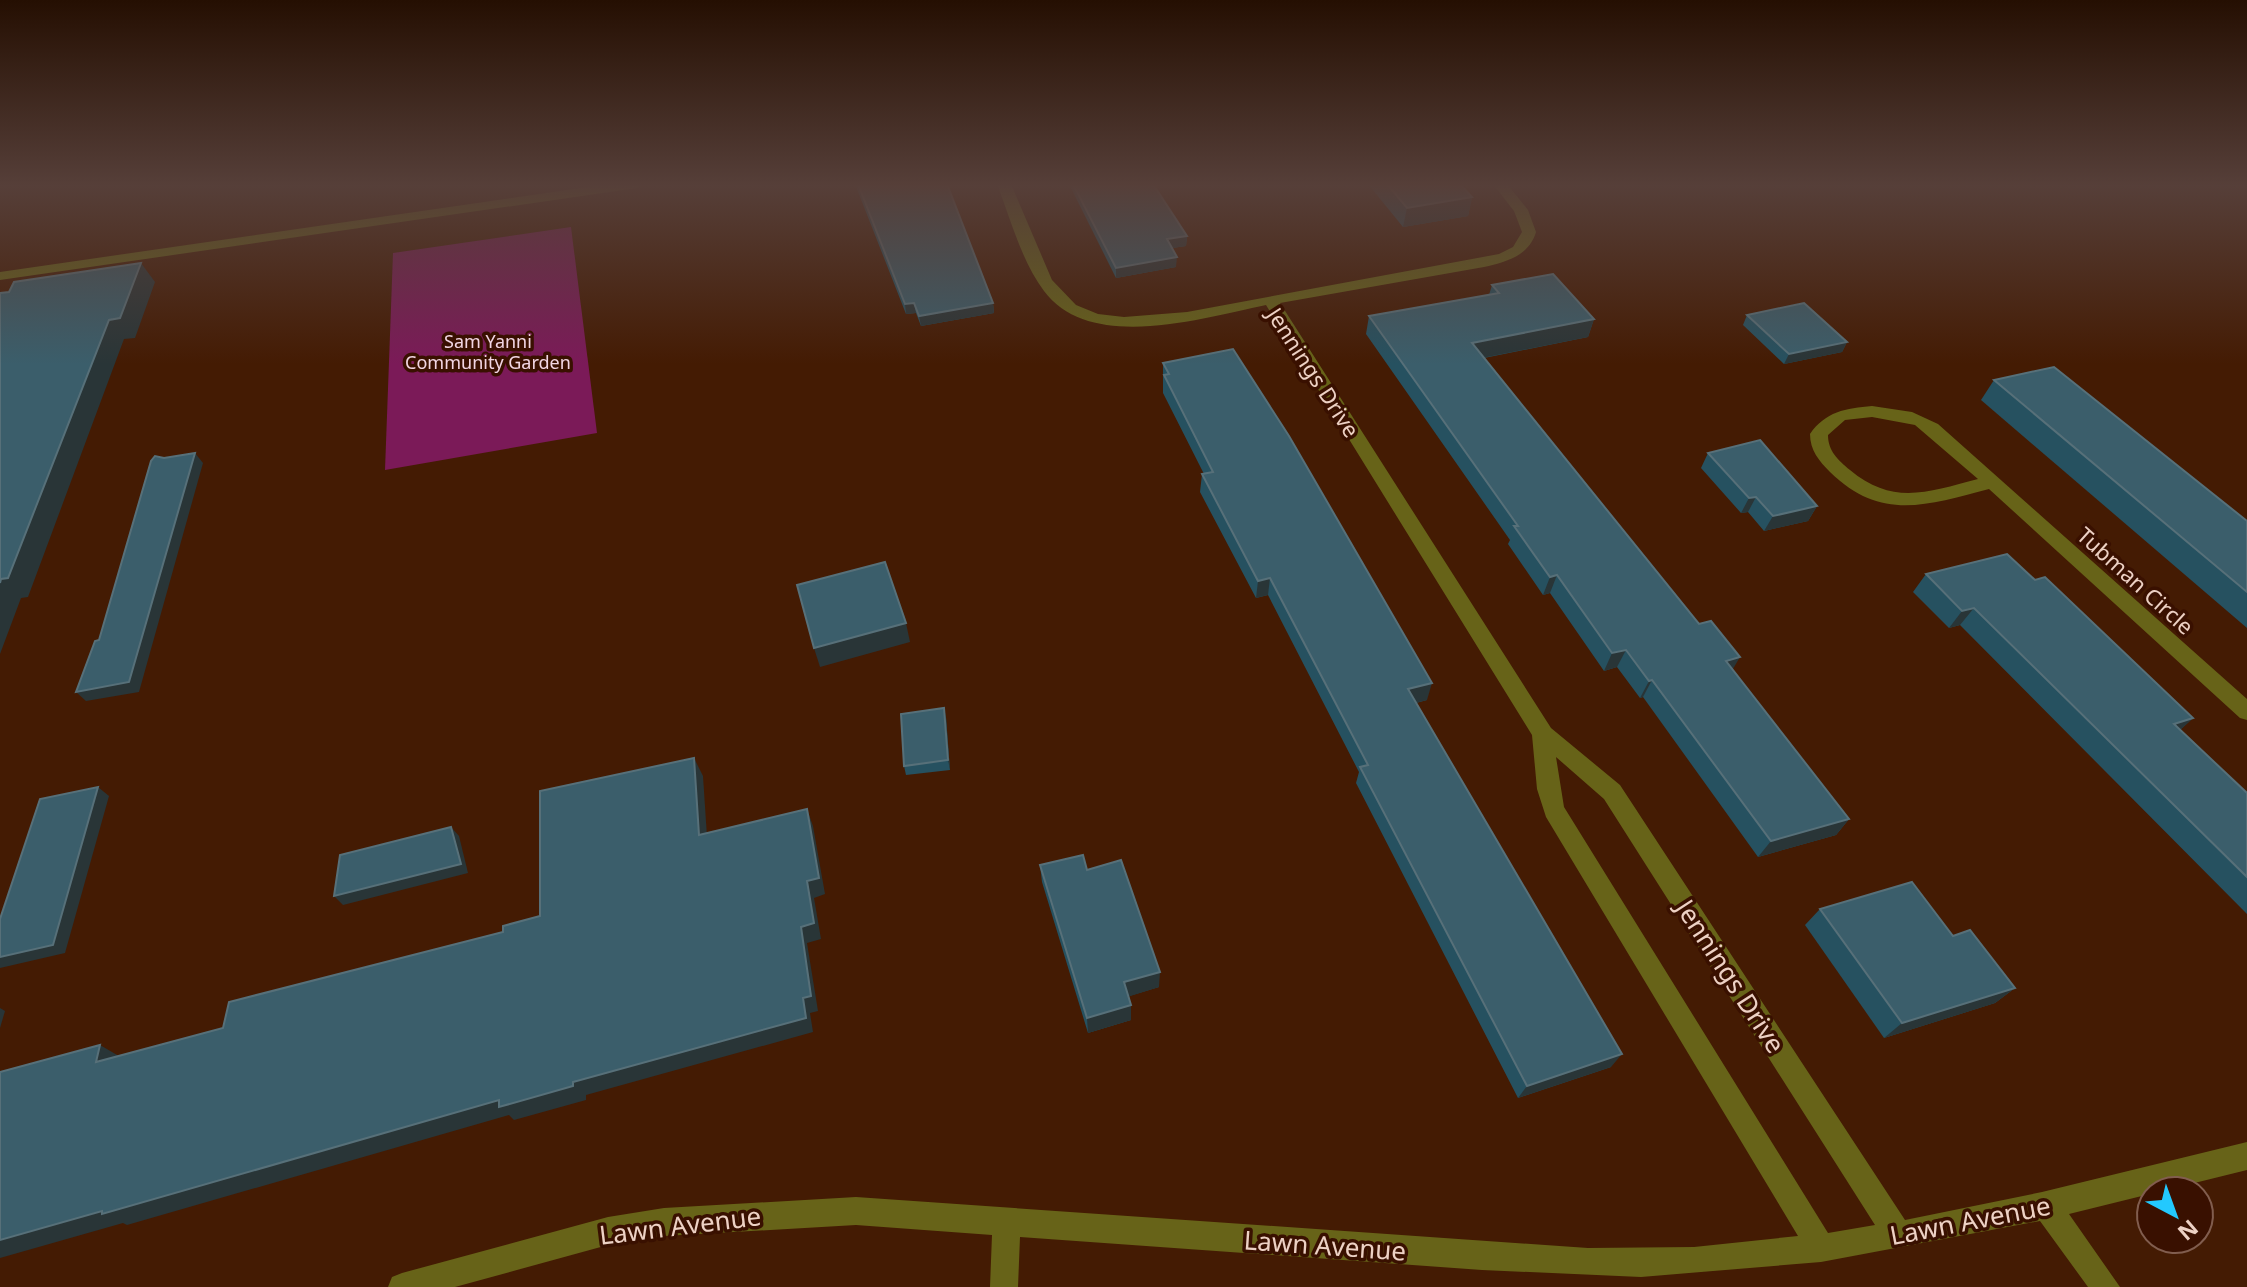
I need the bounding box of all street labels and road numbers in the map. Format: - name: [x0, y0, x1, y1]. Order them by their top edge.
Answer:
- street label: Jennings Drive: [1260, 300, 1367, 443]
- street label: Tubman Circle: [2071, 520, 2201, 640]
- street label: Jennings Drive: [1666, 890, 1794, 1060]
- street label: Lawn Avenue: [1887, 1187, 2053, 1253]
- street label: Lawn Avenue: [597, 1197, 763, 1253]
- street label: Lawn Avenue: [1243, 1221, 1407, 1269]

